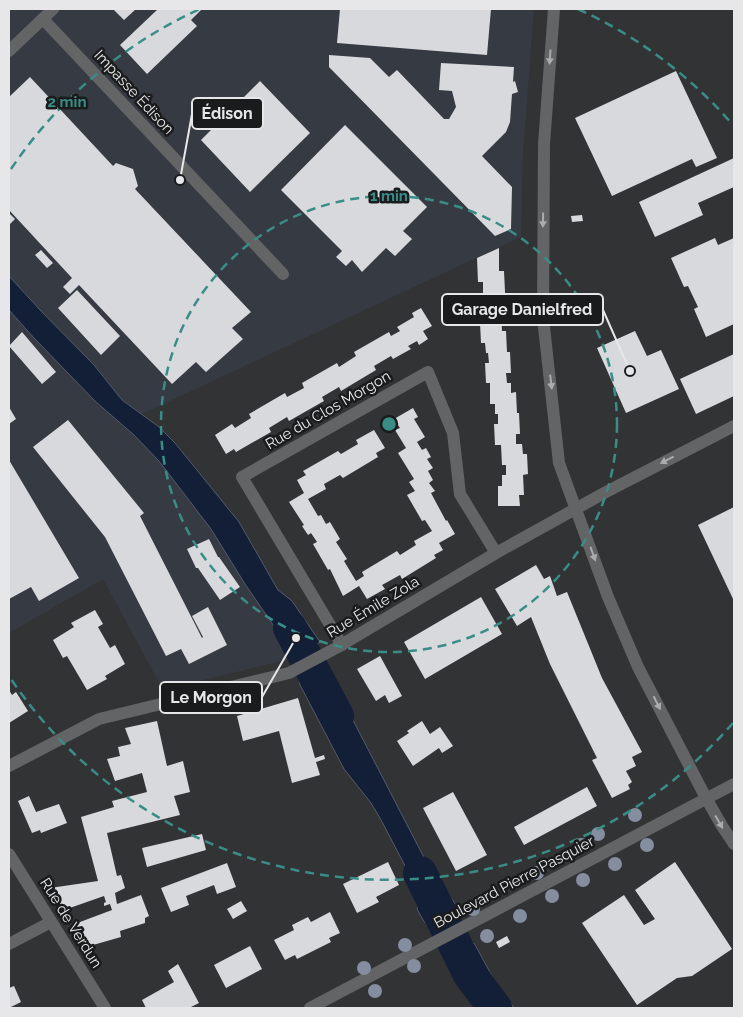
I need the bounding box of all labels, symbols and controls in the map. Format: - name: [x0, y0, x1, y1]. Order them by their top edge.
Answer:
- street label: Impasse Édison: [90, 46, 178, 138]
- one-way arrow: [546, 50, 554, 66]
- text: 2 min: [48, 93, 86, 111]
- callout: Édison: [192, 98, 263, 129]
- text: Édison: [201, 103, 253, 123]
- text: 1 min: [370, 187, 408, 205]
- one-way arrow: [539, 212, 547, 228]
- callout: Garage Danielfred: [442, 294, 603, 325]
- text: Garage Danielfred: [452, 300, 592, 319]
- street label: Rue du Clos Morgon: [262, 367, 394, 453]
- one-way arrow: [547, 374, 555, 390]
- centre of rings: [380, 415, 398, 433]
- one-way arrow: [660, 456, 674, 464]
- one-way arrow: [589, 547, 597, 562]
- street label: Rue Émile Zola: [324, 572, 422, 642]
- callout: Le Morgon: [160, 682, 262, 713]
- text: Le Morgon: [170, 688, 252, 707]
- one-way arrow: [653, 696, 661, 710]
- one-way arrow: [715, 815, 724, 828]
- street label: Boulevard Pierre Pasquier: [431, 832, 598, 932]
- street label: Rue de Verdun: [36, 875, 106, 971]

